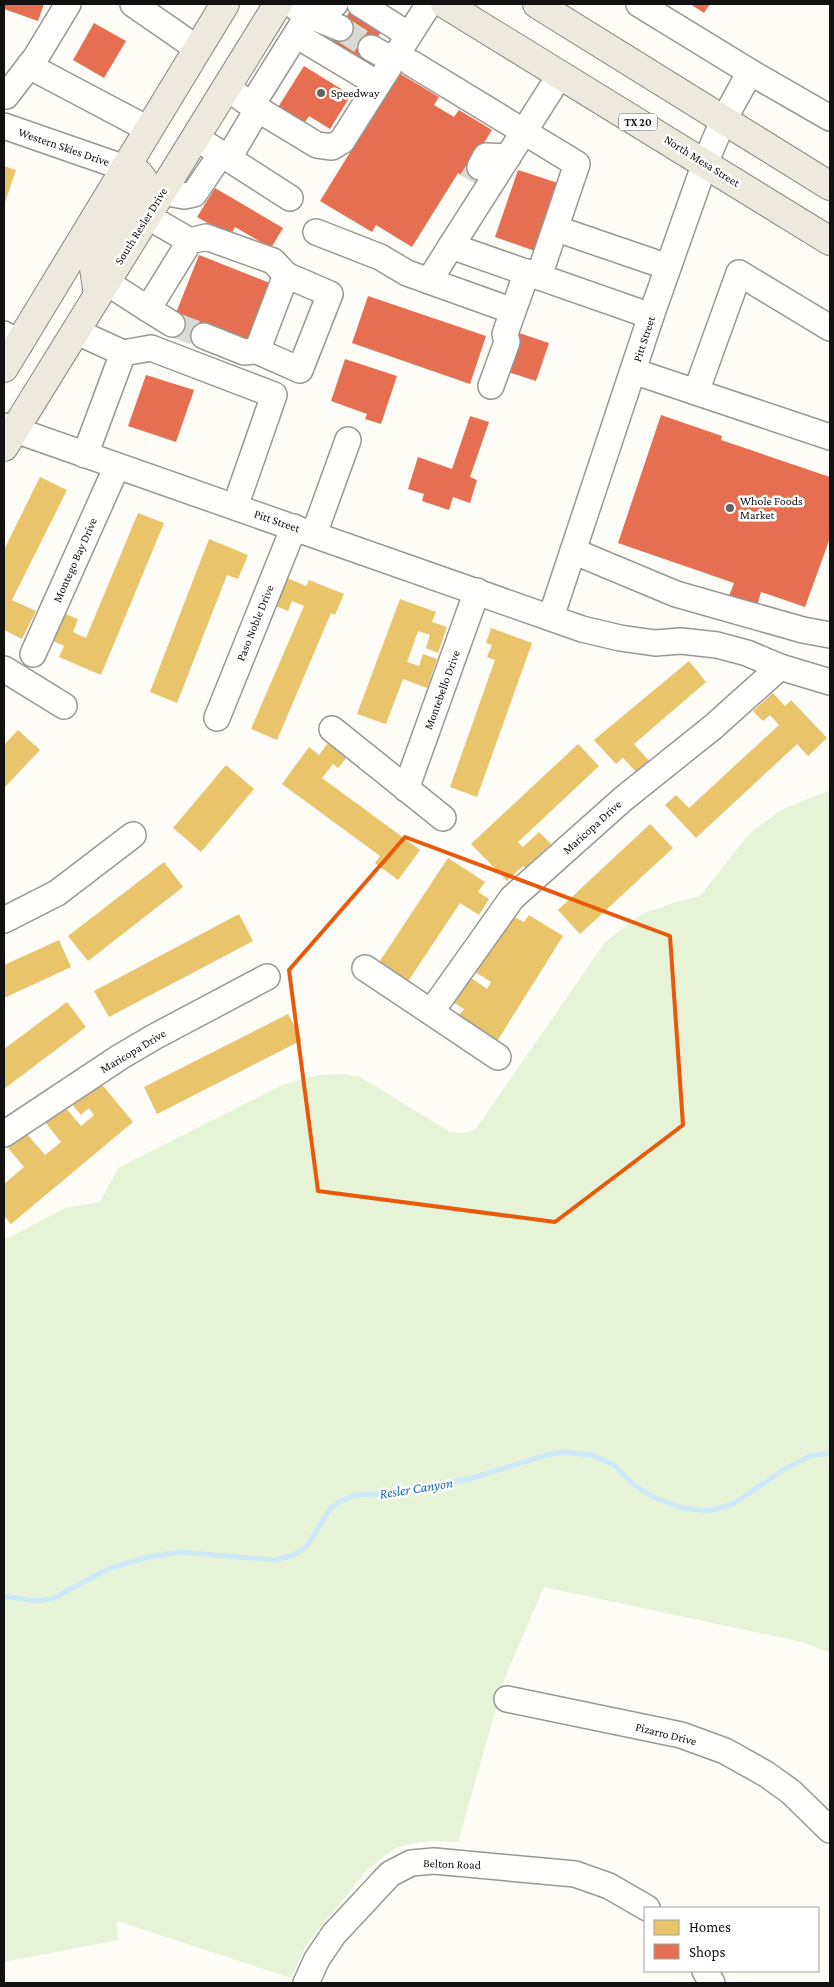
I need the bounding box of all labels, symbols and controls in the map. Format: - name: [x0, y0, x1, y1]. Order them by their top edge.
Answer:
- place label: Speedway: [331, 86, 380, 100]
- marker: Speedway: [315, 87, 327, 99]
- road number: TX 20: [619, 114, 657, 130]
- street label: Western Skies Drive: [17, 125, 111, 169]
- street label: North Mesa Street: [662, 132, 743, 190]
- street label: South Resler Drive: [112, 185, 170, 267]
- street label: Pitt Street: [630, 313, 658, 364]
- place label: Whole Foods Market: [740, 494, 803, 522]
- marker: Whole Foods Market: [724, 502, 736, 514]
- street label: Pitt Street: [252, 507, 303, 536]
- street label: Montego Bay Drive: [50, 515, 100, 605]
- street label: Paso Noble Drive: [233, 583, 277, 663]
- street label: Montebello Drive: [421, 648, 463, 732]
- street label: Maricopa Drive: [560, 797, 624, 857]
- street label: Maricopa Drive: [98, 1026, 168, 1076]
- water label: Resler Canyon: [378, 1474, 454, 1502]
- street label: Pizarro Drive: [634, 1720, 698, 1748]
- street label: Belton Road: [423, 1856, 482, 1872]
- legend: [644, 1907, 819, 1972]
- text: Homes: [689, 1919, 731, 1935]
- text: Shops: [689, 1944, 725, 1961]

